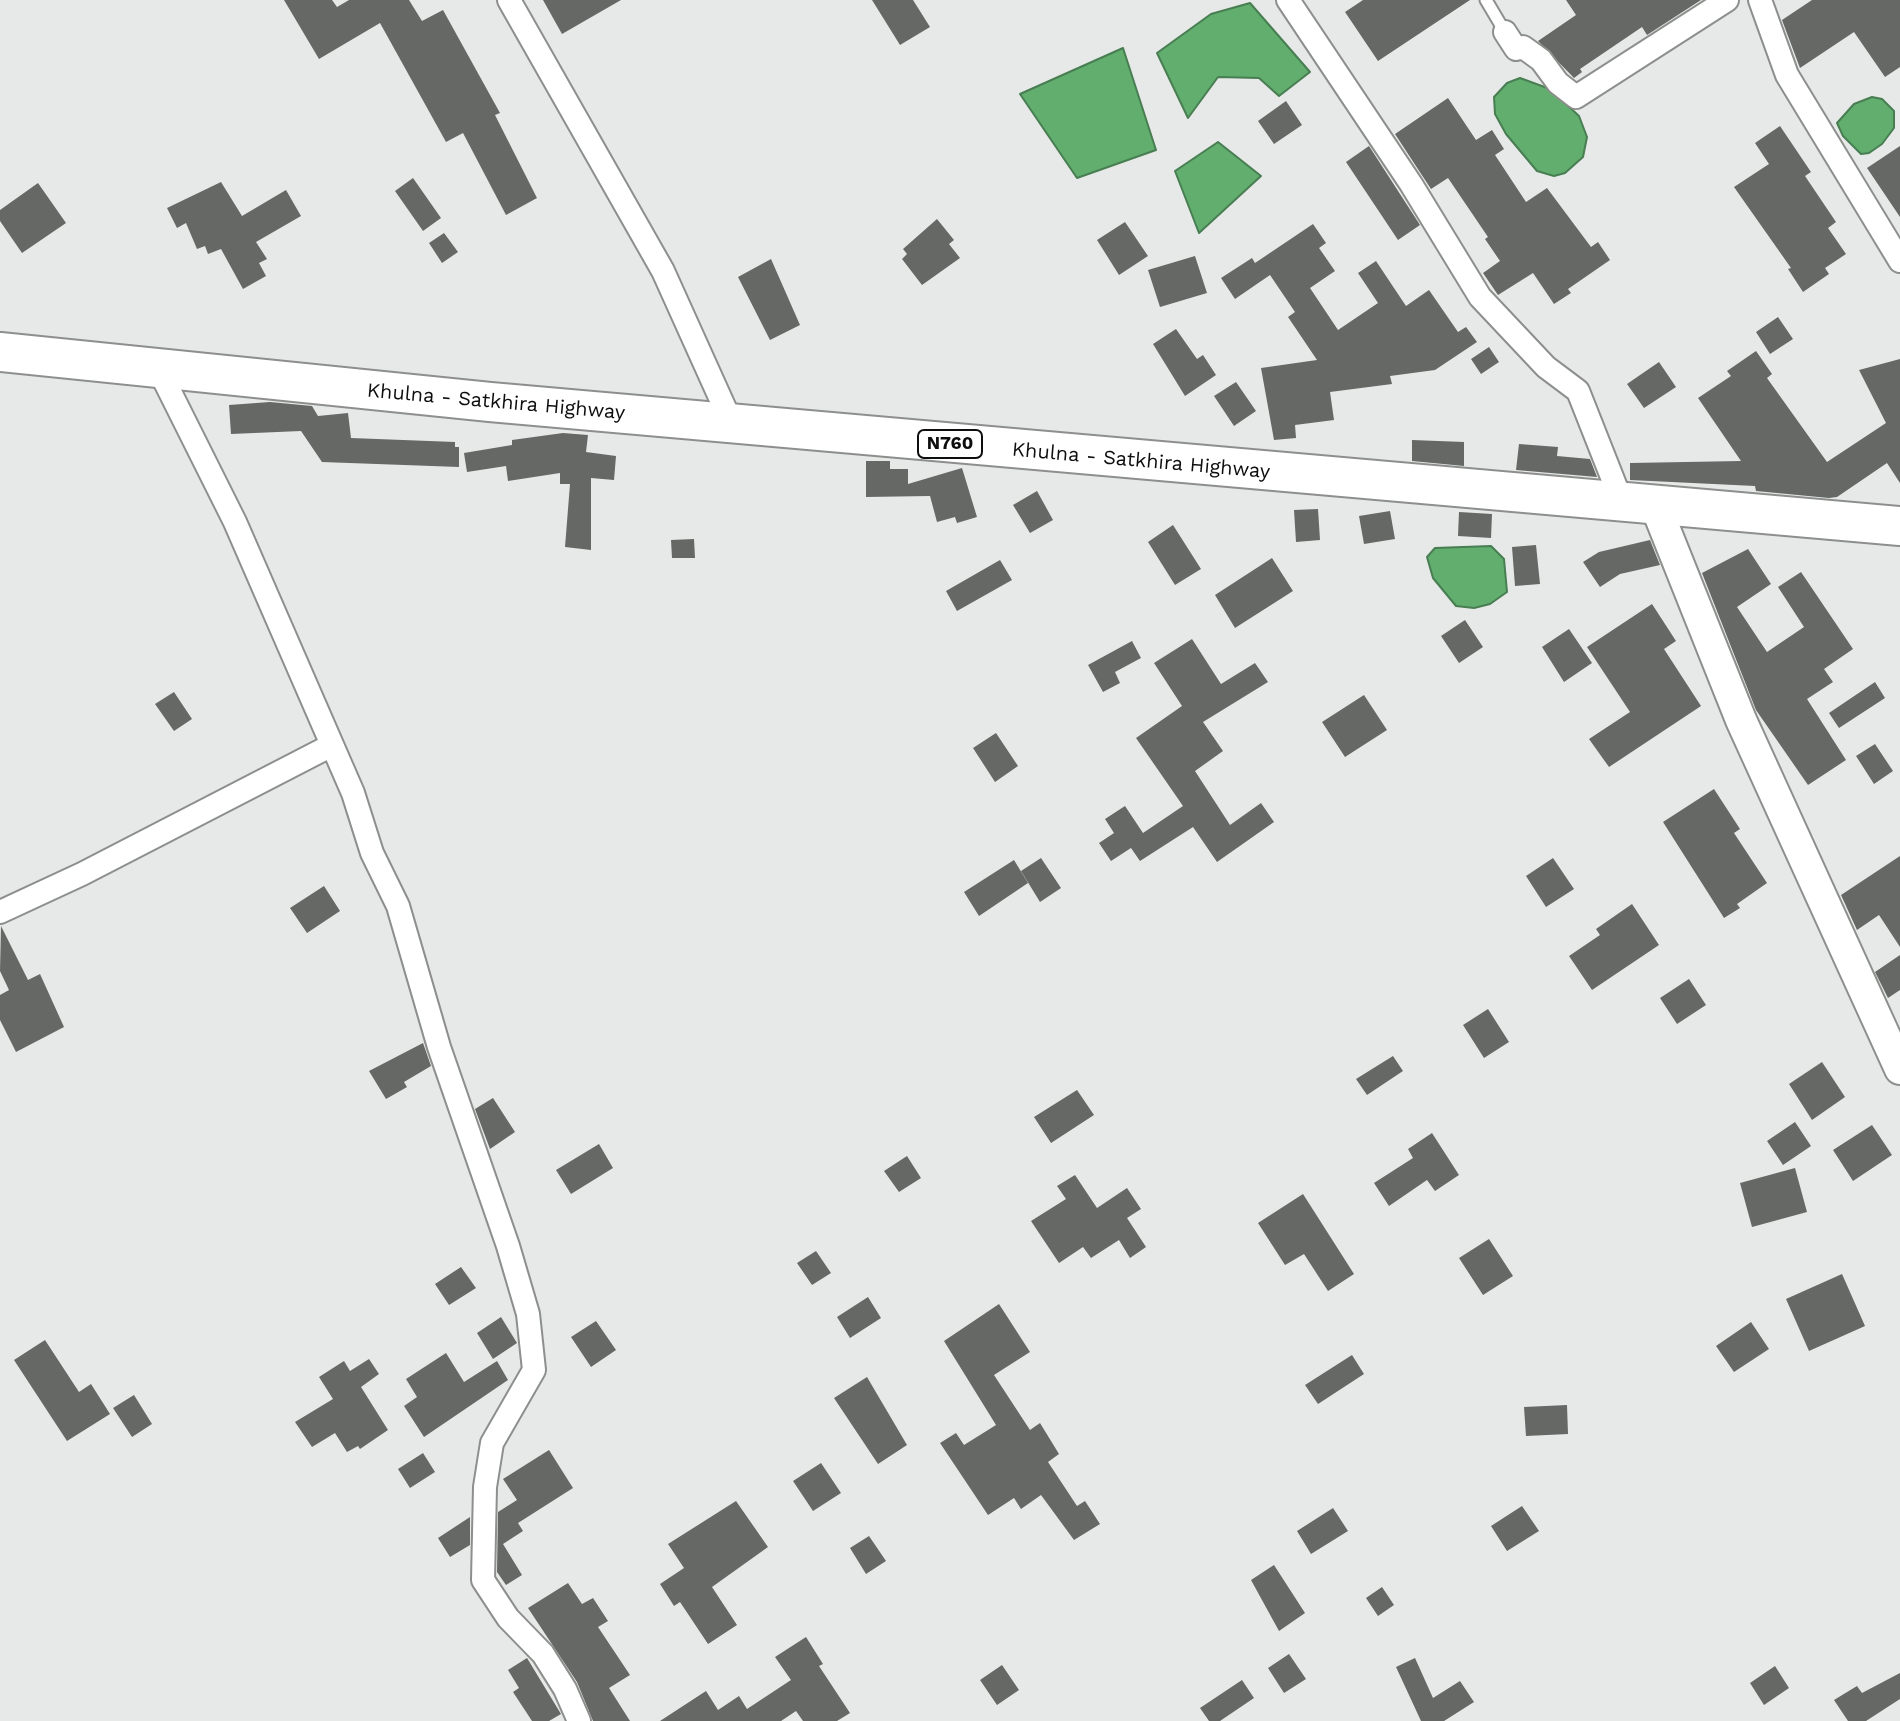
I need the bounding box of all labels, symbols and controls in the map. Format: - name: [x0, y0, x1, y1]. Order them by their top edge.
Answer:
- street label: Khulna - Satkhira Highway: [366, 379, 626, 425]
- road number: N760: [918, 430, 982, 458]
- street label: Khulna - Satkhira Highway: [1011, 438, 1271, 484]

